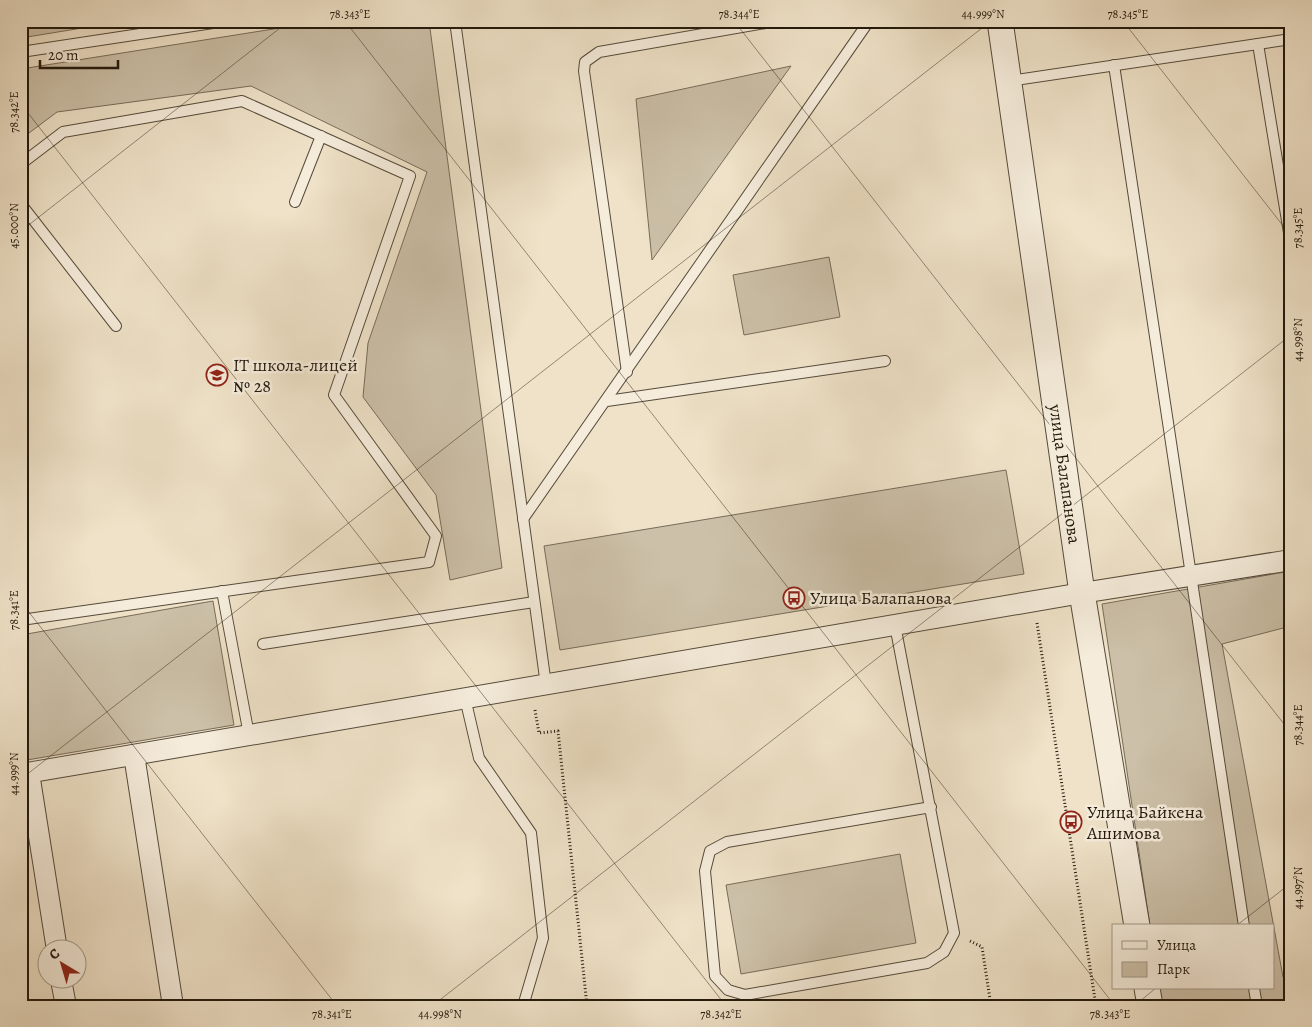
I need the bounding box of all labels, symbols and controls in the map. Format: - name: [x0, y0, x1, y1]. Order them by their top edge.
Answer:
- text: 78.343°E: [330, 6, 370, 22]
- text: 78.344°E: [718, 6, 760, 22]
- text: 44.999°N: [961, 6, 1005, 22]
- text: 78.345°E: [1108, 6, 1148, 22]
- scale bar: [40, 38, 118, 70]
- text: 20 m: [48, 45, 79, 65]
- text: 78.342°E: [6, 91, 22, 133]
- text: 45.000°N: [6, 203, 22, 249]
- text: 78.345°E: [1290, 208, 1306, 248]
- text: 44.998°N: [1290, 318, 1306, 362]
- place label: IT школа-лицей № 28: [233, 353, 358, 398]
- school or university icon: IT школа-лицей № 28: [205, 363, 229, 387]
- street label: улица Балапанова: [1043, 402, 1087, 546]
- bus stop icon: Улица Балапанова: [782, 586, 806, 610]
- place label: Улица Балапанова: [810, 586, 953, 610]
- text: 78.341°E: [6, 590, 22, 630]
- text: 78.344°E: [1290, 704, 1306, 746]
- text: 44.999°N: [6, 752, 22, 796]
- place label: Улица Байкена Ашимова: [1086, 800, 1204, 845]
- bus stop icon: Улица Байкена Ашимова: [1059, 810, 1083, 834]
- text: 44.997°N: [1290, 866, 1306, 909]
- legend: [1112, 924, 1274, 990]
- text: Улица: [1157, 935, 1196, 955]
- north arrow: [38, 940, 88, 990]
- text: С: [45, 944, 64, 964]
- text: Парк: [1157, 959, 1190, 979]
- text: 78.341°E: [312, 1006, 352, 1022]
- text: 44.998°N: [418, 1006, 462, 1022]
- text: 78.342°E: [700, 1006, 742, 1022]
- text: 78.343°E: [1090, 1006, 1130, 1022]

